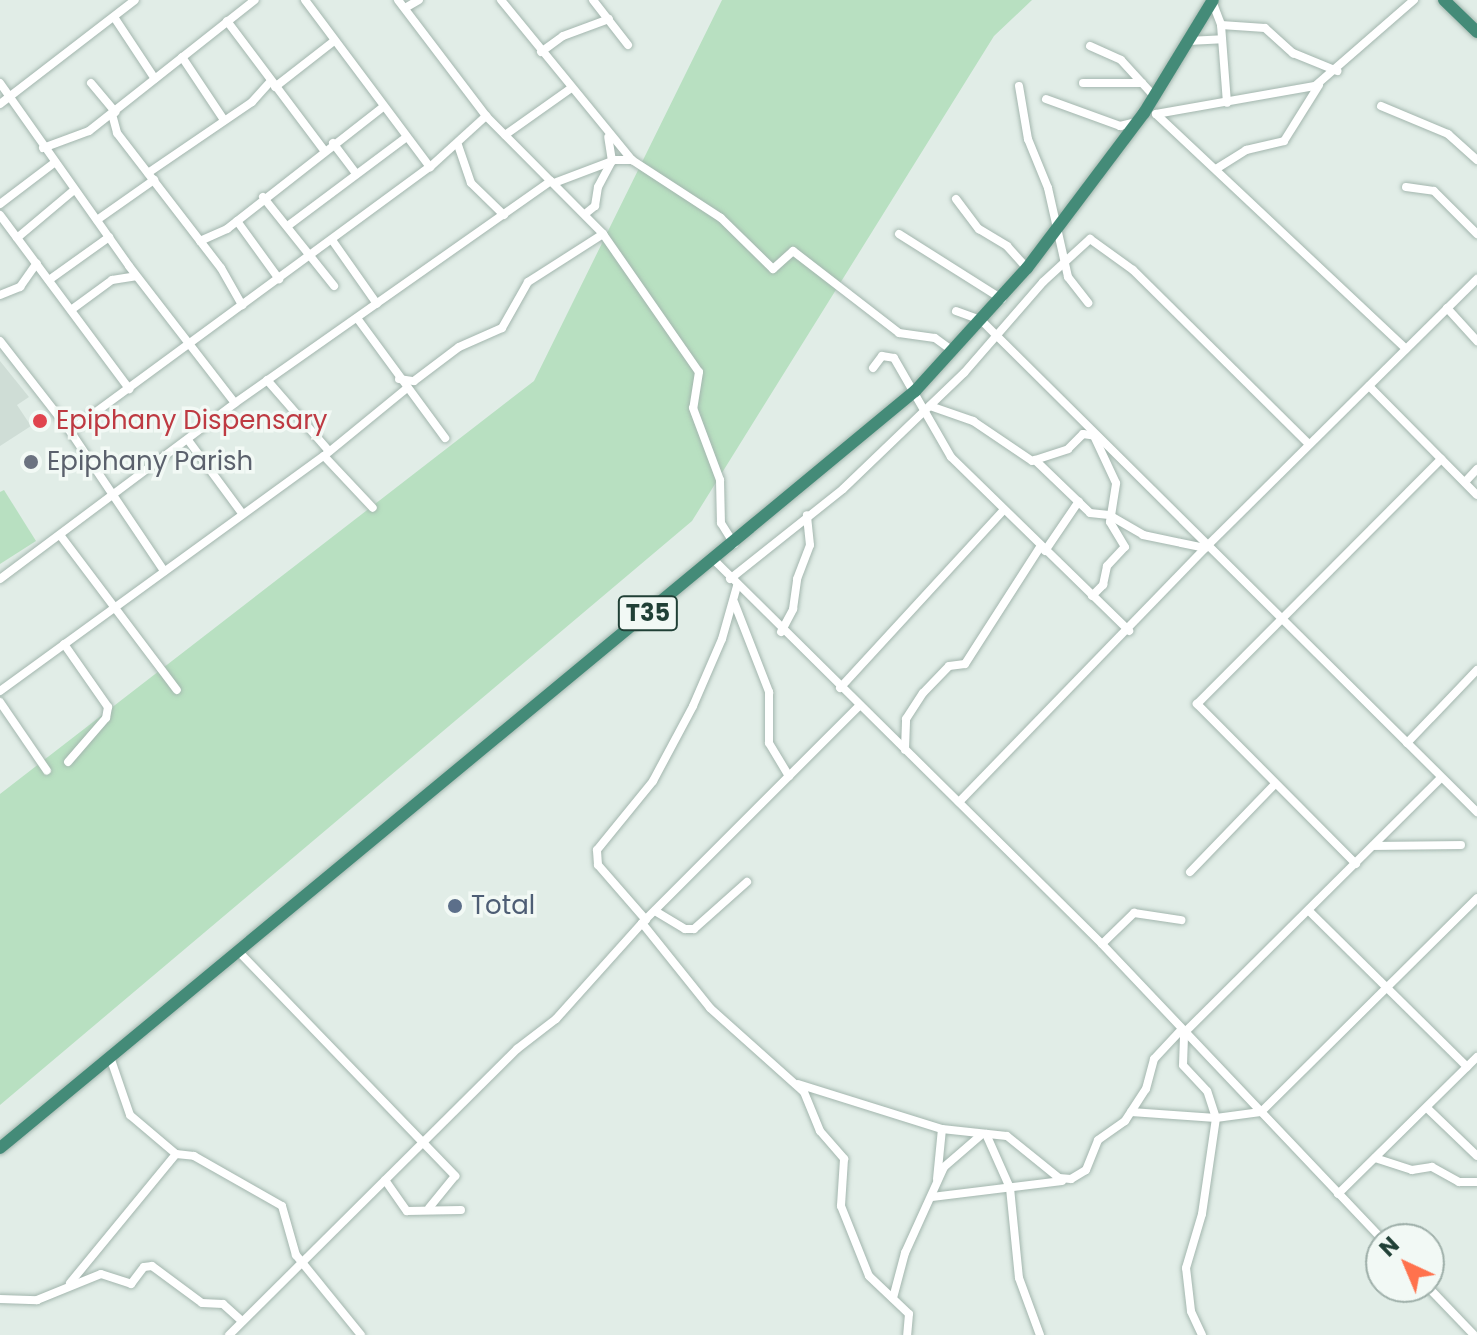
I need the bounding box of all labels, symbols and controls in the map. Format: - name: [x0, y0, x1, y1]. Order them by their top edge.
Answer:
- place label: Epiphany Dispensary: [56, 405, 327, 437]
- marker: Epiphany Dispensary: [31, 412, 49, 430]
- place label: Epiphany Parish: [47, 446, 253, 478]
- marker: Epiphany Parish: [22, 453, 40, 471]
- road number: T35: [616, 593, 680, 633]
- place label: Total: [471, 890, 535, 922]
- marker: Total: [446, 897, 464, 915]
- north arrow: [1365, 1223, 1445, 1303]
- text: N: [1373, 1230, 1406, 1264]

